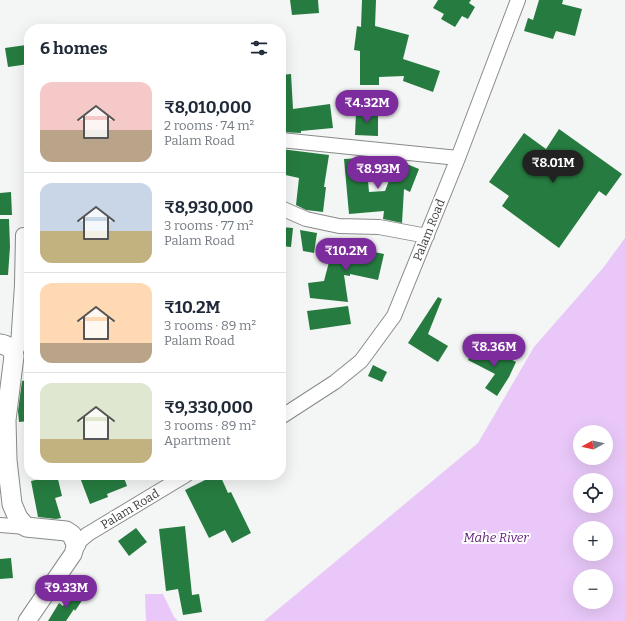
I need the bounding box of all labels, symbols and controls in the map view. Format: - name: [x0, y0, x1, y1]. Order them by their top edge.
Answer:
- icon: filters: [248, 37, 270, 59]
- text: 6 homes: [40, 38, 108, 59]
- pin: ₹4.32M: [334, 90, 400, 124]
- text: ₹4.32M: [344, 95, 390, 110]
- text: ₹8,010,000: [164, 97, 252, 118]
- icon: home: [72, 98, 120, 146]
- text: 2 rooms · 74 m²: [164, 118, 254, 133]
- text: Palam Road: [164, 133, 235, 148]
- pin: ₹8.01M: [520, 150, 586, 184]
- text: ₹8.01M: [531, 155, 575, 170]
- pin: ₹8.93M: [345, 156, 411, 190]
- text: ₹8.93M: [356, 161, 400, 176]
- text: ₹8,930,000: [164, 197, 253, 218]
- street label: Palam Road: [410, 197, 448, 263]
- icon: home: [72, 199, 120, 247]
- text: 3 rooms · 77 m²: [164, 218, 254, 233]
- text: Palam Road: [164, 233, 235, 248]
- pin: ₹10.2M: [313, 238, 379, 272]
- text: ₹10.2M: [324, 243, 368, 258]
- text: ₹10.2M: [164, 297, 220, 318]
- icon: home: [72, 299, 120, 347]
- text: 3 rooms · 89 m²: [164, 318, 256, 333]
- text: Palam Road: [164, 333, 235, 348]
- pin: ₹8.36M: [461, 334, 527, 368]
- text: ₹8.36M: [471, 339, 517, 354]
- text: ₹9,330,000: [164, 397, 253, 418]
- icon: home: [72, 399, 120, 447]
- text: 3 rooms · 89 m²: [164, 418, 256, 433]
- north arrow: [573, 425, 613, 465]
- map controls: [573, 425, 613, 609]
- text: Apartment: [164, 433, 231, 448]
- button: locate: [573, 473, 613, 513]
- street label: Palam Road: [98, 486, 162, 532]
- button: +: [573, 521, 613, 561]
- water label: Mahe River: [463, 530, 529, 545]
- button: −: [573, 569, 613, 609]
- pin: ₹9.33M: [33, 575, 99, 609]
- text: ₹9.33M: [44, 580, 88, 595]

